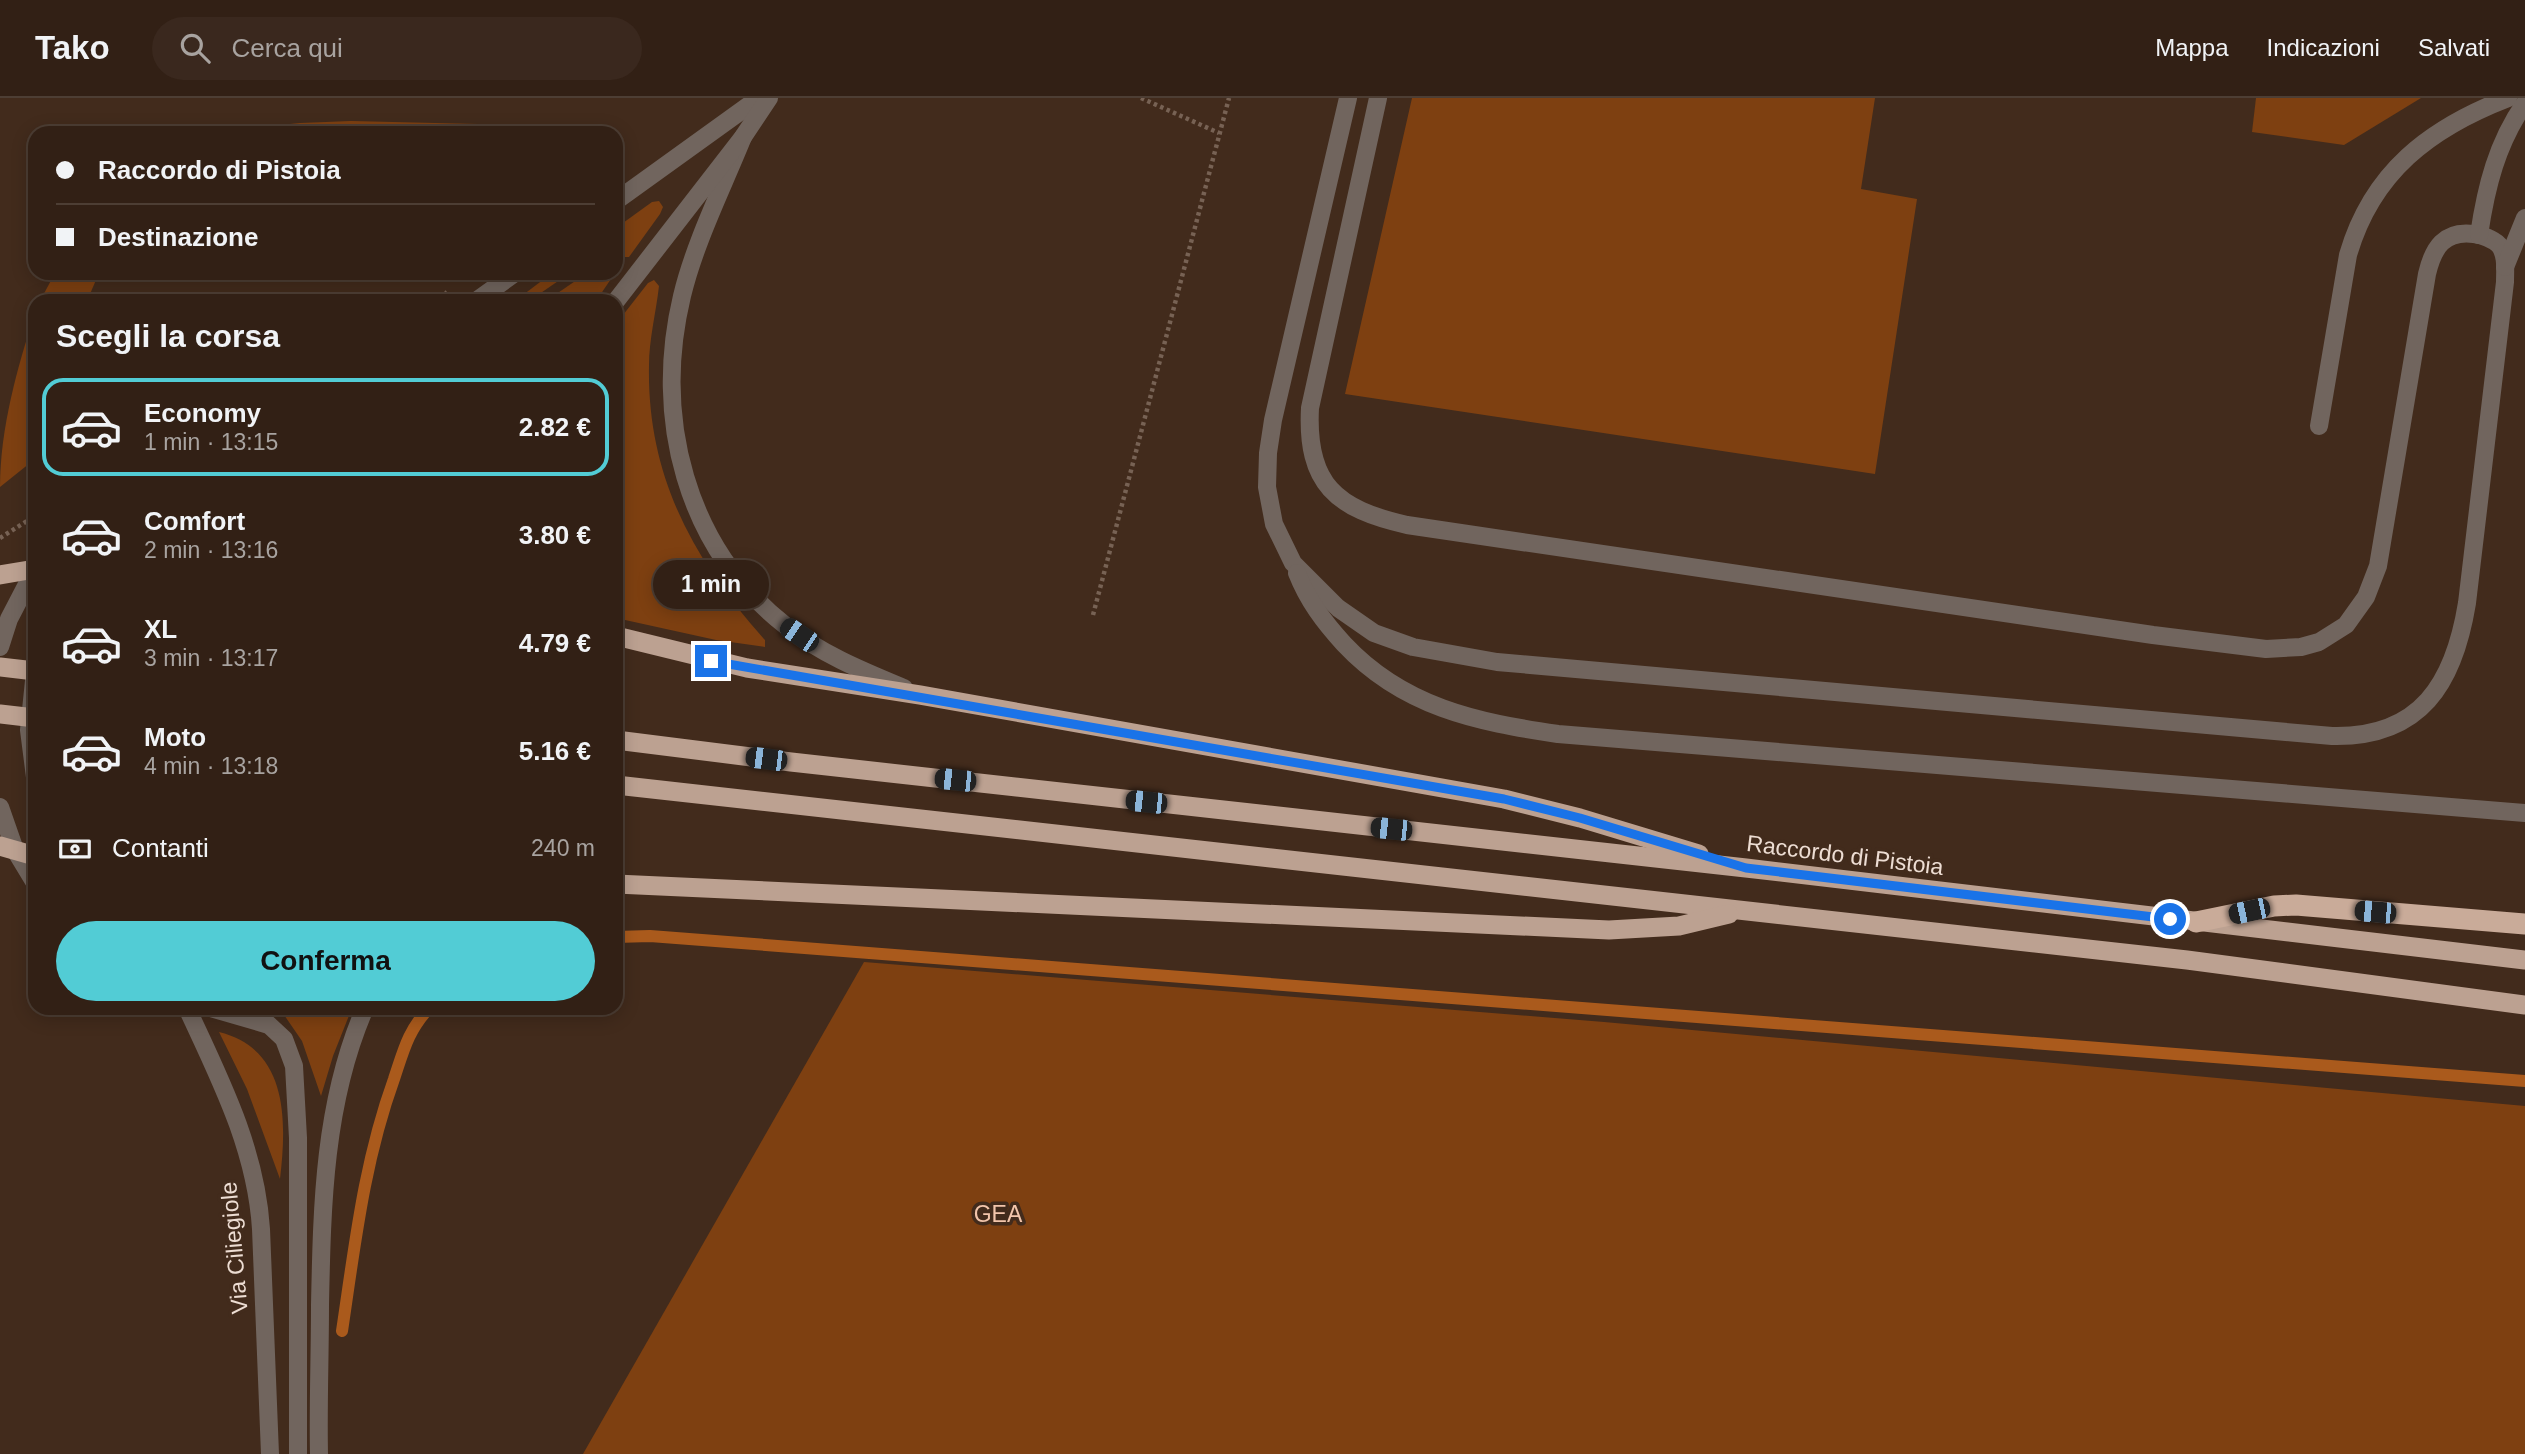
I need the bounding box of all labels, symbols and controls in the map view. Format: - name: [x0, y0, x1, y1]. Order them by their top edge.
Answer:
- search box: [152, 17, 642, 80]
- text: Tako: [35, 29, 110, 66]
- icon: search: [176, 29, 214, 67]
- text: Cerca qui: [232, 33, 343, 63]
- text: Mappa: [2155, 34, 2229, 61]
- text: Indicazioni: [2267, 34, 2380, 61]
- text: Salvati: [2418, 34, 2490, 61]
- text: Raccordo di Pistoia: [98, 155, 341, 185]
- text: Destinazione: [98, 222, 258, 252]
- text: Scegli la corsa: [56, 318, 280, 354]
- icon: car: [60, 396, 123, 459]
- text: Economy: [144, 398, 261, 428]
- text: 2.82 €: [519, 412, 591, 442]
- text: 1 min · 13:15: [144, 429, 278, 455]
- icon: car: [60, 504, 123, 567]
- text: Comfort: [144, 506, 245, 536]
- text: 3.80 €: [519, 520, 591, 550]
- text: 2 min · 13:16: [144, 537, 278, 563]
- callout: 1 min: [653, 560, 769, 608]
- text: 1 min: [681, 571, 741, 597]
- icon: car: [60, 612, 123, 675]
- text: XL: [144, 614, 177, 644]
- car: [776, 615, 823, 655]
- text: 4.79 €: [519, 628, 591, 658]
- text: 3 min · 13:17: [144, 645, 278, 671]
- route end: [695, 645, 727, 677]
- icon: car: [60, 720, 123, 783]
- text: Moto: [144, 722, 206, 752]
- text: 5.16 €: [519, 736, 591, 766]
- car: [744, 746, 789, 772]
- text: 4 min · 13:18: [144, 753, 278, 779]
- car: [934, 767, 977, 793]
- car: [1125, 789, 1168, 815]
- car: [1370, 816, 1413, 842]
- icon: cash: [56, 830, 94, 868]
- street label: Raccordo di Pistoia: [1745, 830, 1945, 880]
- text: Contanti: [112, 833, 209, 863]
- text: 240 m: [531, 835, 595, 861]
- car: [2227, 896, 2272, 926]
- car: [2354, 900, 2397, 924]
- route start: [2154, 903, 2186, 935]
- button: Conferma: [56, 921, 595, 1001]
- street label: Via Ciliegiole: [215, 1181, 253, 1315]
- park label: GEA: [974, 1201, 1023, 1227]

